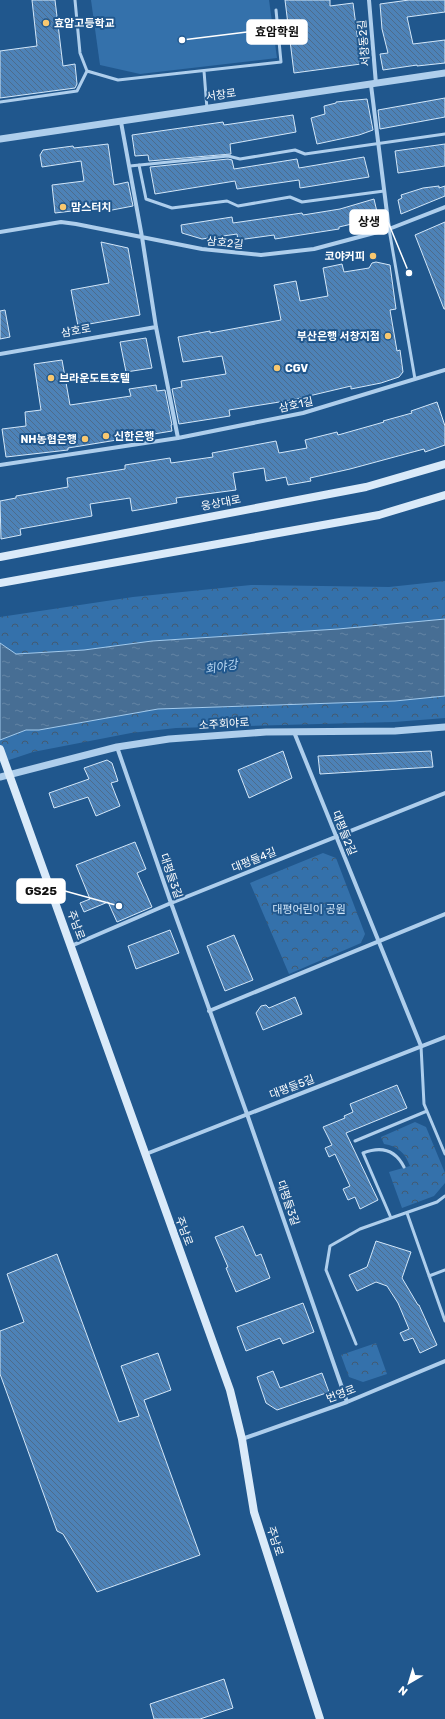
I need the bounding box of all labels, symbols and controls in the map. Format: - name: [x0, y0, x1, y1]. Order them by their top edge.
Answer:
- place label: 효암고등학교: [54, 17, 115, 30]
- marker: 효암고등학교: [41, 18, 51, 28]
- street label: 서창동2길: [355, 19, 373, 67]
- callout: 효암학원: [247, 20, 307, 44]
- text: 효암학원: [255, 25, 299, 39]
- street label: 서창로: [205, 86, 237, 104]
- place label: 맘스터치: [71, 201, 111, 214]
- marker: 맘스터치: [58, 202, 68, 212]
- callout: 상생: [350, 210, 388, 234]
- text: 상생: [358, 215, 380, 229]
- street label: 삼호2길: [206, 235, 244, 251]
- place label: 코야커피: [325, 250, 365, 263]
- marker: 코야커피: [368, 251, 378, 261]
- street label: 삼호로: [60, 322, 92, 340]
- place label: 부산은행 서창지점: [297, 330, 380, 343]
- marker: 부산은행 서창지점: [383, 331, 393, 341]
- place label: CGV: [285, 362, 308, 375]
- marker: CGV: [272, 363, 282, 373]
- place label: 브라운도트호텔: [59, 372, 130, 385]
- marker: 브라운도트호텔: [46, 373, 56, 383]
- street label: 삼호1길: [277, 395, 315, 415]
- place label: 신한은행: [114, 430, 154, 443]
- marker: 신한은행: [101, 431, 111, 441]
- place label: NH농협은행: [20, 433, 77, 446]
- marker: NH농협은행: [80, 434, 90, 444]
- street label: 웅상대로: [200, 493, 242, 513]
- water label: 회야강: [203, 657, 240, 677]
- street label: 소주회야로: [198, 716, 250, 732]
- street label: 대평들2길: [329, 809, 359, 857]
- street label: 대평들4길: [230, 845, 278, 875]
- street label: 대평들3길: [157, 852, 185, 900]
- callout: GS25: [17, 879, 65, 903]
- text: GS25: [25, 884, 57, 898]
- park label: 대평어린이 공원: [272, 903, 346, 916]
- street label: 주남로: [65, 909, 87, 941]
- street label: 대평들5길: [268, 1073, 316, 1101]
- street label: 대평들3길: [274, 1179, 302, 1227]
- street label: 주남로: [173, 1215, 195, 1247]
- street label: 번영로: [324, 1382, 358, 1406]
- street label: 주남로: [264, 1525, 286, 1557]
- north arrow: [389, 1663, 429, 1703]
- text: N: [396, 1683, 410, 1698]

